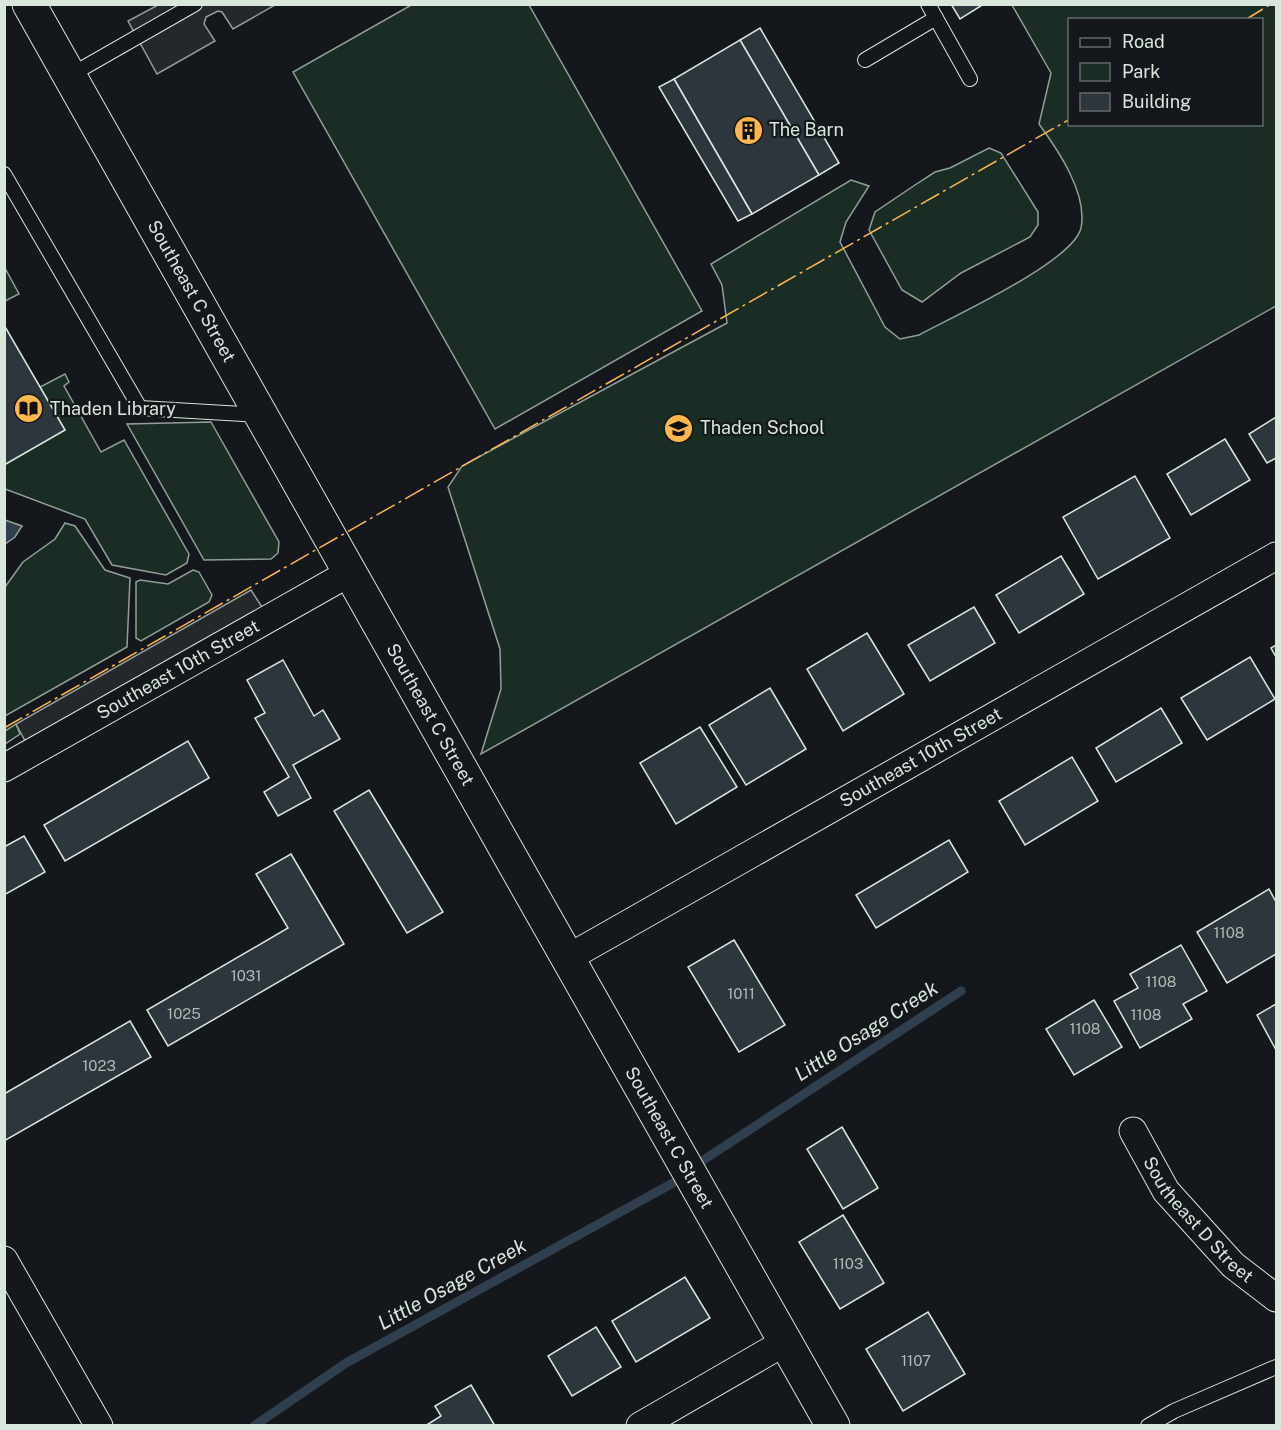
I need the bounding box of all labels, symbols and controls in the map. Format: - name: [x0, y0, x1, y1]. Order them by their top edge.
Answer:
- legend: [1068, 18, 1263, 126]
- text: Road: [1122, 31, 1165, 52]
- text: Park: [1122, 61, 1160, 82]
- text: Building: [1122, 91, 1191, 112]
- building icon: The Barn: [732, 114, 764, 146]
- place label: The Barn: [769, 119, 844, 140]
- street label: Southeast C Street: [144, 216, 240, 366]
- library icon: Thaden Library: [13, 393, 45, 425]
- place label: Thaden Library: [50, 398, 176, 419]
- school or university icon: Thaden School: [663, 412, 695, 444]
- place label: Thaden School: [700, 417, 825, 438]
- street label: Southeast 10th Street: [93, 615, 263, 723]
- street label: Southeast C Street: [382, 640, 479, 789]
- street label: Southeast 10th Street: [836, 703, 1005, 811]
- house number: 1108: [1213, 924, 1245, 941]
- house number: 1031: [231, 967, 261, 984]
- house number: 1108: [1145, 973, 1177, 990]
- water label: Little Osage Creek: [790, 976, 942, 1086]
- house number: 1011: [727, 985, 755, 1002]
- house number: 1025: [167, 1005, 201, 1022]
- house number: 1108: [1130, 1006, 1162, 1023]
- house number: 1108: [1069, 1020, 1101, 1037]
- house number: 1023: [82, 1057, 116, 1074]
- street label: Southeast C Street: [621, 1063, 718, 1212]
- street label: Southeast D Street: [1139, 1153, 1258, 1287]
- water label: Little Osage Creek: [374, 1233, 531, 1335]
- house number: 1103: [833, 1255, 863, 1272]
- house number: 1107: [901, 1352, 931, 1369]

